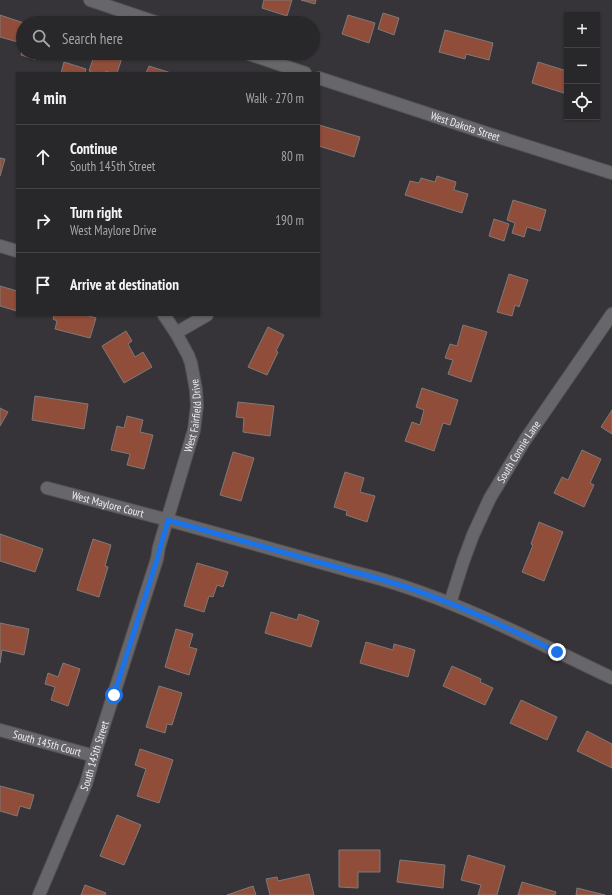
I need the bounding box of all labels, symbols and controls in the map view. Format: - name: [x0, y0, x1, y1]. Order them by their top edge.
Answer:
- map controls: [564, 12, 600, 120]
- button: +: [564, 12, 600, 48]
- search box: [16, 16, 320, 60]
- icon: search: [30, 27, 52, 49]
- text: Search here: [62, 29, 123, 48]
- button: −: [564, 48, 600, 84]
- button: locate: [564, 84, 600, 120]
- text: 4 min: [32, 87, 66, 109]
- text: Walk · 270 m: [246, 90, 304, 107]
- street label: West Dakota Street: [429, 108, 502, 144]
- text: Continue: [70, 139, 117, 158]
- icon: ahead: [32, 146, 54, 168]
- text: 80 m: [281, 148, 304, 165]
- text: South 145th Street: [70, 158, 155, 175]
- text: Turn right: [70, 203, 122, 222]
- icon: right: [32, 210, 54, 232]
- text: 190 m: [275, 212, 304, 229]
- text: West Maylore Drive: [70, 222, 157, 239]
- icon: arrive: [32, 274, 54, 296]
- text: Arrive at destination: [70, 275, 179, 294]
- street label: West Fairfield Drive: [181, 377, 204, 454]
- street label: South Connie Lane: [494, 417, 544, 485]
- street label: West Maylore Court: [70, 488, 145, 520]
- route end: [548, 643, 566, 661]
- route start: [105, 686, 123, 704]
- street label: South 145th Street: [77, 719, 112, 793]
- street label: South 145th Court: [12, 727, 83, 759]

